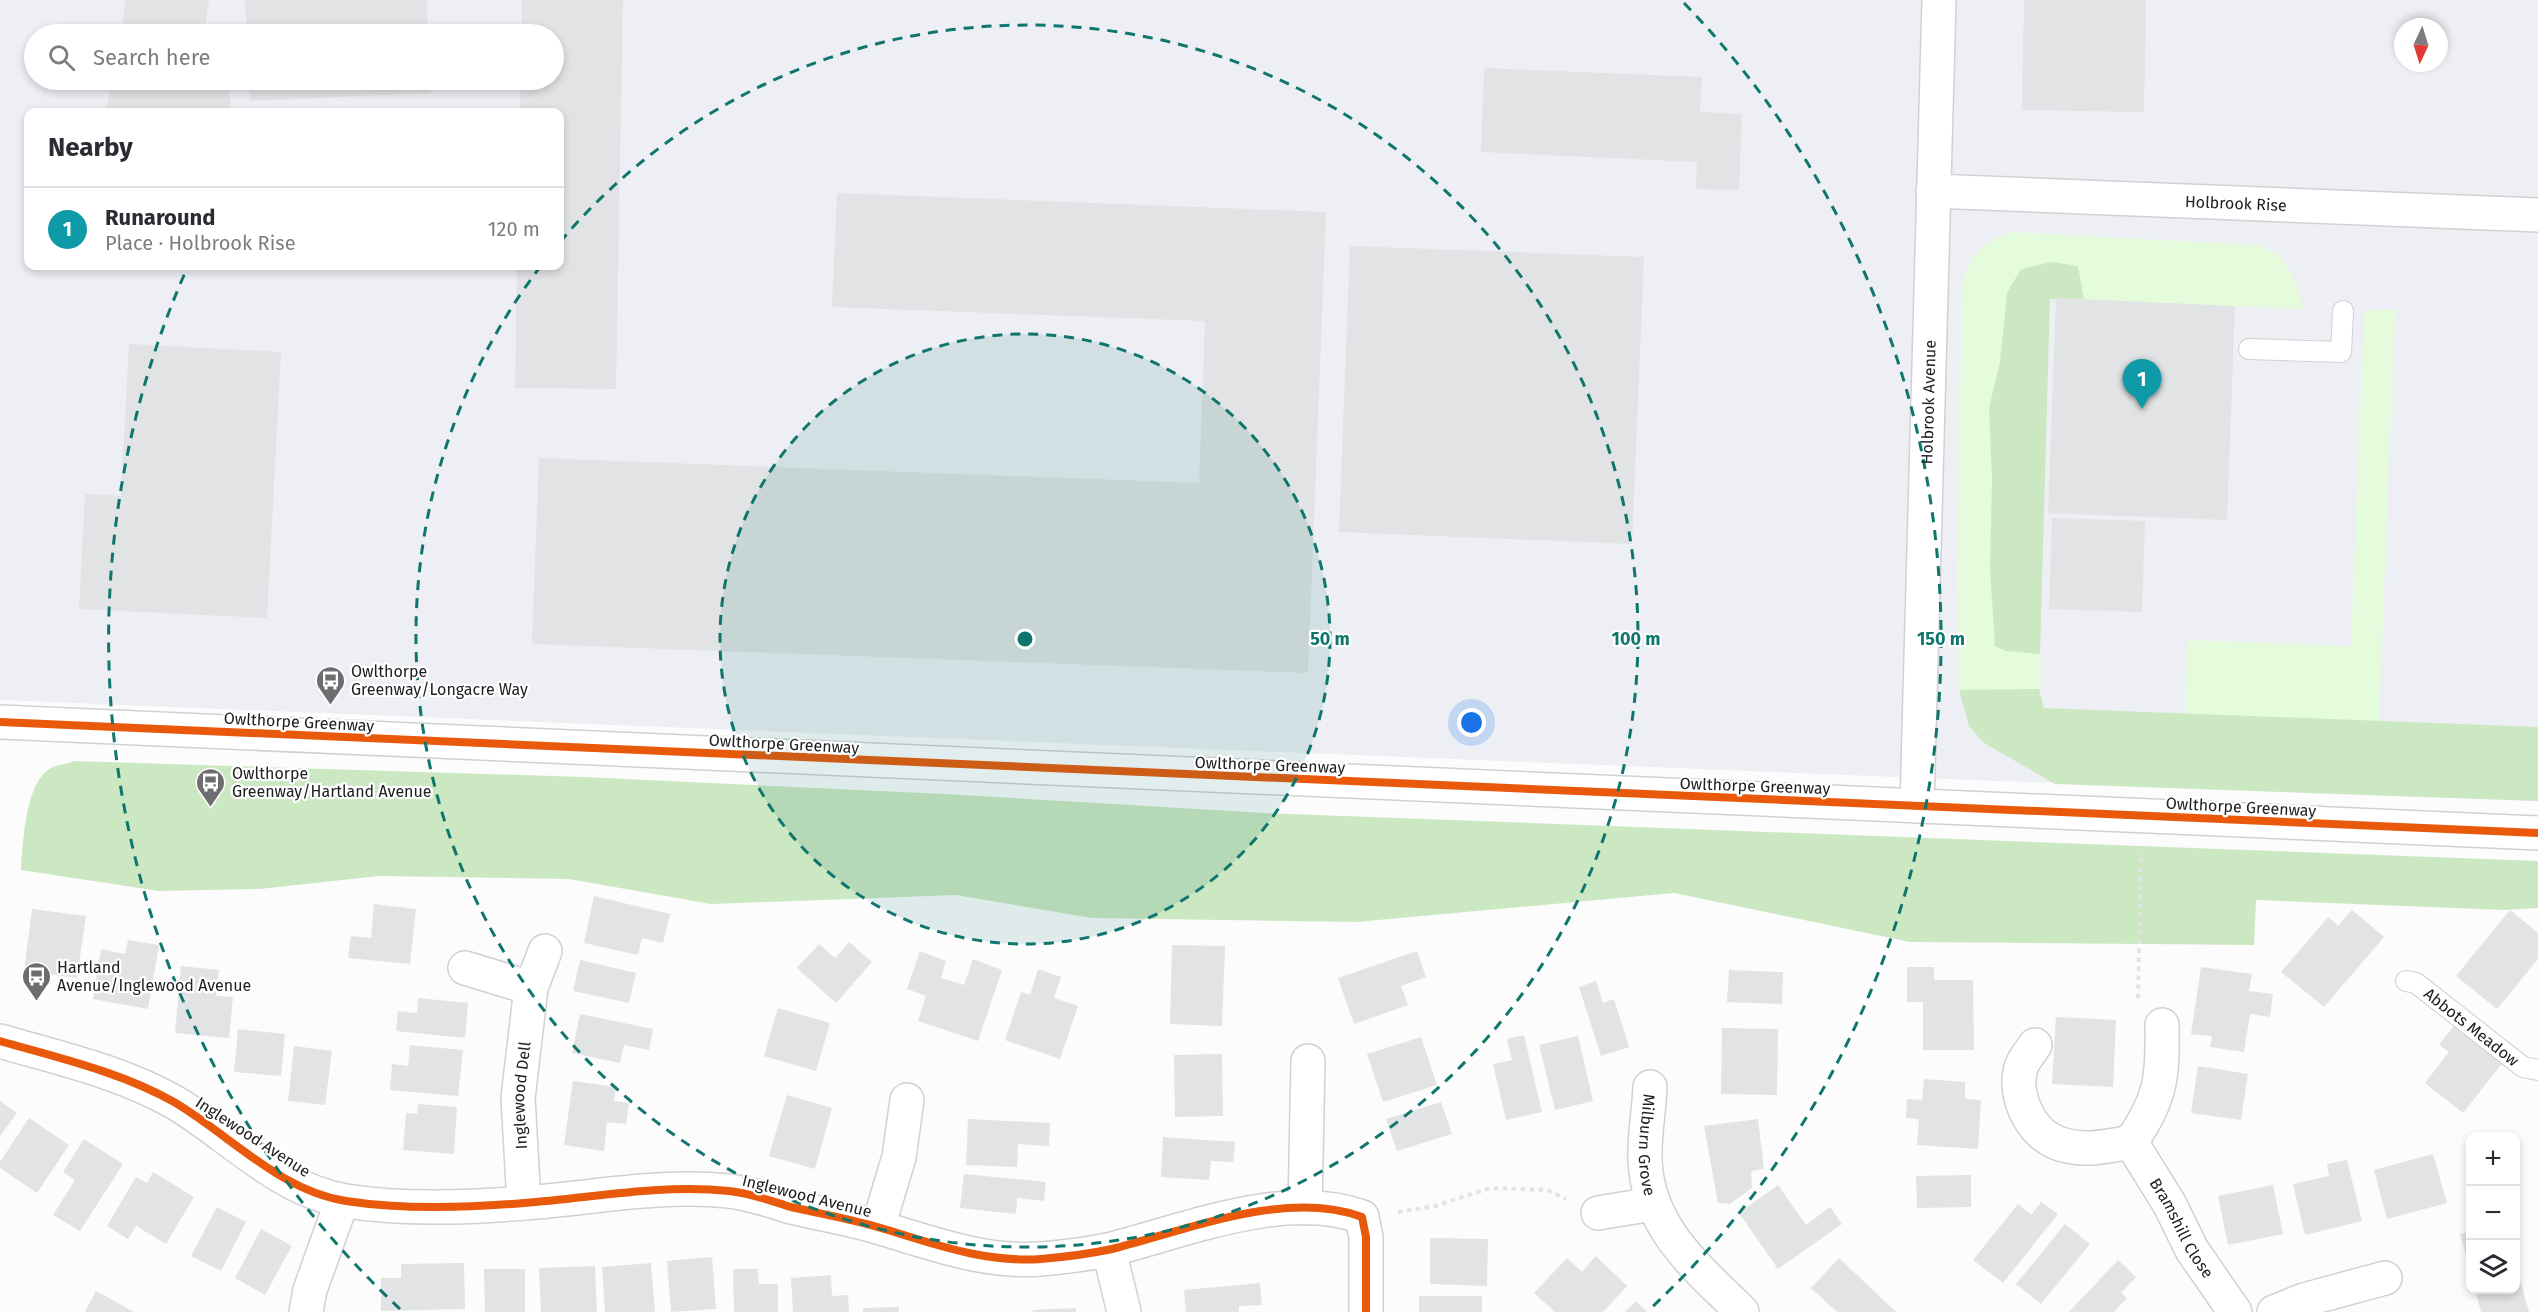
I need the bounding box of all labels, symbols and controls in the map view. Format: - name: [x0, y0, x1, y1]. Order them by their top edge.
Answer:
- north arrow: [2394, 18, 2448, 72]
- search box: [24, 24, 564, 90]
- icon: search: [45, 41, 78, 74]
- text: Search here: [93, 44, 211, 71]
- text: Nearby: [48, 132, 133, 163]
- street label: Holbrook Rise: [2185, 192, 2287, 215]
- text: Runaround: [105, 204, 215, 231]
- text: 1: [63, 217, 72, 241]
- text: 120 m: [488, 217, 540, 241]
- text: Place · Holbrook Rise: [105, 231, 296, 255]
- street label: Holbrook Avenue: [1917, 340, 1939, 465]
- pin: 1: [2122, 360, 2162, 409]
- text: 50 m: [1310, 628, 1350, 650]
- text: 100 m: [1612, 628, 1660, 650]
- text: 150 m: [1917, 628, 1965, 650]
- centre of rings: [1015, 629, 1035, 649]
- place label: Owlthorpe Greenway/Longacre Way: [351, 662, 528, 699]
- bus stop icon: Owlthorpe Greenway/Longacre Way: [314, 664, 346, 706]
- your location: [1457, 708, 1486, 737]
- street label: Owlthorpe Greenway: [223, 709, 375, 735]
- street label: Owlthorpe Greenway: [708, 731, 860, 757]
- street label: Owlthorpe Greenway: [1194, 753, 1346, 777]
- place label: Owlthorpe Greenway/Hartland Avenue: [232, 764, 432, 801]
- bus stop icon: Owlthorpe Greenway/Hartland Avenue: [195, 766, 227, 808]
- street label: Owlthorpe Greenway: [1679, 774, 1831, 798]
- street label: Owlthorpe Greenway: [2165, 794, 2317, 820]
- place label: Hartland Avenue/Inglewood Avenue: [57, 958, 251, 995]
- bus stop icon: Hartland Avenue/Inglewood Avenue: [20, 960, 52, 1002]
- street label: Abbots Meadow: [2421, 984, 2523, 1070]
- street label: Inglewood Dell: [508, 1040, 534, 1150]
- street label: Inglewood Avenue: [192, 1093, 314, 1181]
- street label: Milburn Grove: [1635, 1093, 1660, 1198]
- map controls: [2466, 1132, 2520, 1294]
- button: +: [2466, 1132, 2520, 1186]
- street label: Inglewood Avenue: [740, 1171, 874, 1221]
- street label: Bramshill Close: [2146, 1174, 2218, 1281]
- button: −: [2466, 1186, 2520, 1240]
- button: layers: [2466, 1240, 2520, 1294]

